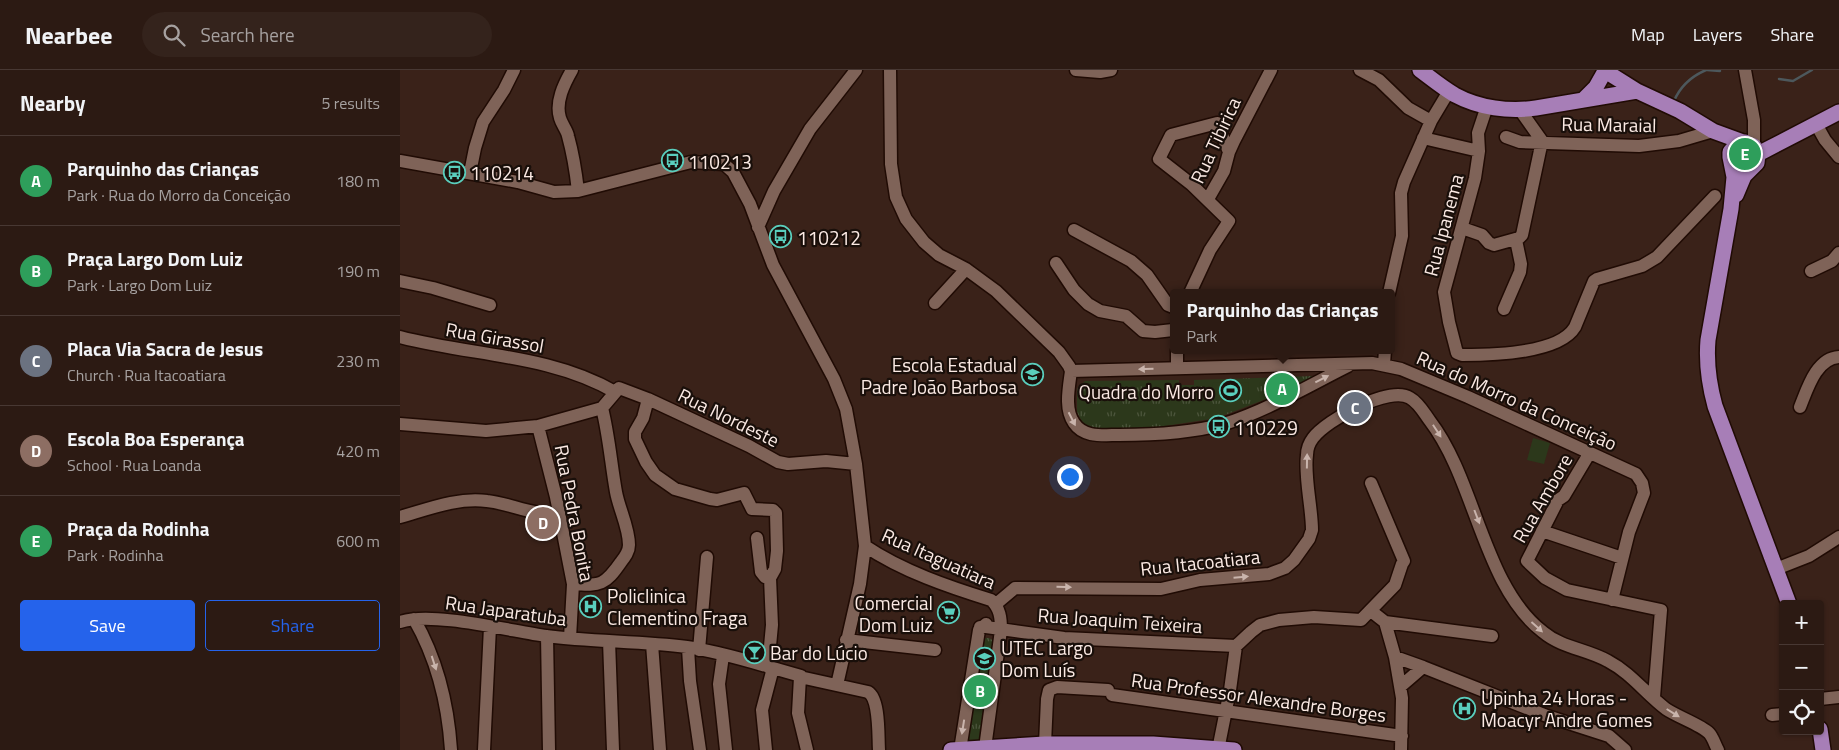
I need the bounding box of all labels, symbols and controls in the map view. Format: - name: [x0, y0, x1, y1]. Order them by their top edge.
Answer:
- search box: [142, 12, 492, 57]
- text: Nearbee: [25, 17, 112, 53]
- text: Search here: [200, 20, 295, 49]
- icon: search: [160, 21, 188, 49]
- text: Map: [1631, 21, 1665, 48]
- text: Layers: [1693, 21, 1742, 48]
- text: Share: [1770, 21, 1814, 48]
- text: Nearby: [20, 87, 85, 119]
- text: 5 results: [321, 91, 380, 115]
- street label: Rua Tibirica: [1182, 92, 1248, 188]
- street label: Rua Maraial: [1561, 109, 1657, 139]
- pin: E: [1729, 135, 1761, 173]
- place label: 110213: [688, 147, 752, 176]
- bus stop icon: 110213: [660, 149, 684, 173]
- text: Parquinho das Crianças: [67, 154, 259, 183]
- place label: 110214: [470, 158, 534, 187]
- bus stop icon: 110214: [442, 160, 466, 184]
- text: A: [31, 169, 41, 193]
- text: 180 m: [336, 169, 380, 193]
- street label: Rua Ipanema: [1415, 170, 1471, 279]
- text: Park · Rua do Morro da Conceição: [67, 183, 291, 207]
- place label: 110212: [797, 223, 861, 252]
- bus stop icon: 110212: [769, 225, 793, 249]
- text: Praça Largo Dom Luiz: [67, 244, 243, 273]
- text: B: [31, 259, 41, 283]
- text: 190 m: [336, 259, 380, 283]
- text: Park · Largo Dom Luiz: [67, 273, 212, 297]
- popup: [1170, 289, 1395, 354]
- text: Parquinho das Crianças: [1187, 295, 1378, 324]
- street label: Rua Girassol: [443, 314, 547, 360]
- text: Park: [1187, 324, 1217, 348]
- text: Placa Via Sacra de Jesus: [67, 334, 263, 363]
- street label: Rua do Morro da Conceição: [1412, 343, 1622, 457]
- text: C: [32, 349, 40, 373]
- text: 230 m: [336, 349, 380, 373]
- place label: Escola Estadual Padre João Barbosa: [861, 350, 1017, 401]
- text: Church · Rua Itacoatiara: [67, 363, 226, 387]
- school or university icon: Escola Estadual Padre João Barbosa: [1021, 363, 1045, 387]
- one-way arrow: [1138, 365, 1154, 373]
- pin: A: [1266, 370, 1298, 408]
- one-way arrow: [1315, 375, 1329, 383]
- place label: Quadra do Morro: [1078, 377, 1214, 406]
- sports icon: Quadra do Morro: [1218, 379, 1242, 403]
- street label: Rua Nordeste: [674, 380, 784, 454]
- pin: C: [1339, 389, 1371, 427]
- one-way arrow: [1069, 412, 1077, 426]
- place label: 110229: [1234, 413, 1298, 442]
- bus stop icon: 110229: [1206, 415, 1230, 439]
- text: Escola Boa Esperança: [67, 424, 245, 453]
- one-way arrow: [1433, 425, 1442, 438]
- text: D: [31, 439, 41, 463]
- text: 420 m: [336, 439, 380, 463]
- street label: Rua Pedra Bonita: [548, 442, 603, 584]
- street label: Rua Ambore: [1505, 448, 1579, 548]
- text: School · Rua Loanda: [67, 453, 201, 477]
- one-way arrow: [1303, 453, 1311, 469]
- your location: [1057, 464, 1083, 490]
- pin: D: [527, 504, 559, 542]
- one-way arrow: [1473, 510, 1481, 524]
- text: Praça da Rodinha: [67, 514, 209, 543]
- street label: Rua Itaguatiara: [877, 520, 1001, 596]
- text: E: [32, 529, 40, 553]
- text: 600 m: [336, 529, 380, 553]
- street label: Rua Itacoatiara: [1139, 541, 1262, 583]
- text: Park · Rodinha: [67, 543, 163, 567]
- one-way arrow: [1233, 573, 1249, 581]
- place label: Policlinica Clementino Fraga: [607, 581, 748, 632]
- one-way arrow: [1056, 583, 1072, 591]
- street label: Rua Japaratuba: [443, 587, 569, 633]
- place label: Comercial Dom Luiz: [855, 588, 933, 639]
- hospital icon: Policlinica Clementino Fraga: [579, 594, 603, 618]
- button: Save: [20, 600, 195, 651]
- button: Share: [205, 600, 380, 651]
- street label: Rua Joaquim Teixeira: [1037, 600, 1204, 640]
- map controls: [1779, 600, 1824, 735]
- button: +: [1779, 600, 1824, 645]
- supermarket icon: Comercial Dom Luiz: [937, 601, 961, 625]
- one-way arrow: [1531, 621, 1543, 633]
- place label: UTEC Largo Dom Luís: [1001, 633, 1093, 684]
- place label: Bar do Lúcio: [770, 638, 868, 667]
- bar icon: Bar do Lúcio: [742, 640, 766, 664]
- button: −: [1779, 645, 1824, 690]
- school or university icon: UTEC Largo Dom Luís: [973, 646, 997, 670]
- one-way arrow: [430, 656, 438, 671]
- street label: Rua Professor Alexandre Borges: [1130, 665, 1389, 729]
- pin: B: [964, 672, 996, 710]
- place label: Upinha 24 Horas - Moacyr Andre Gomes: [1481, 683, 1653, 734]
- button: locate: [1779, 690, 1824, 735]
- hospital icon: Upinha 24 Horas - Moacyr Andre Gomes: [1453, 696, 1477, 720]
- one-way arrow: [1667, 708, 1680, 717]
- one-way arrow: [959, 719, 967, 735]

